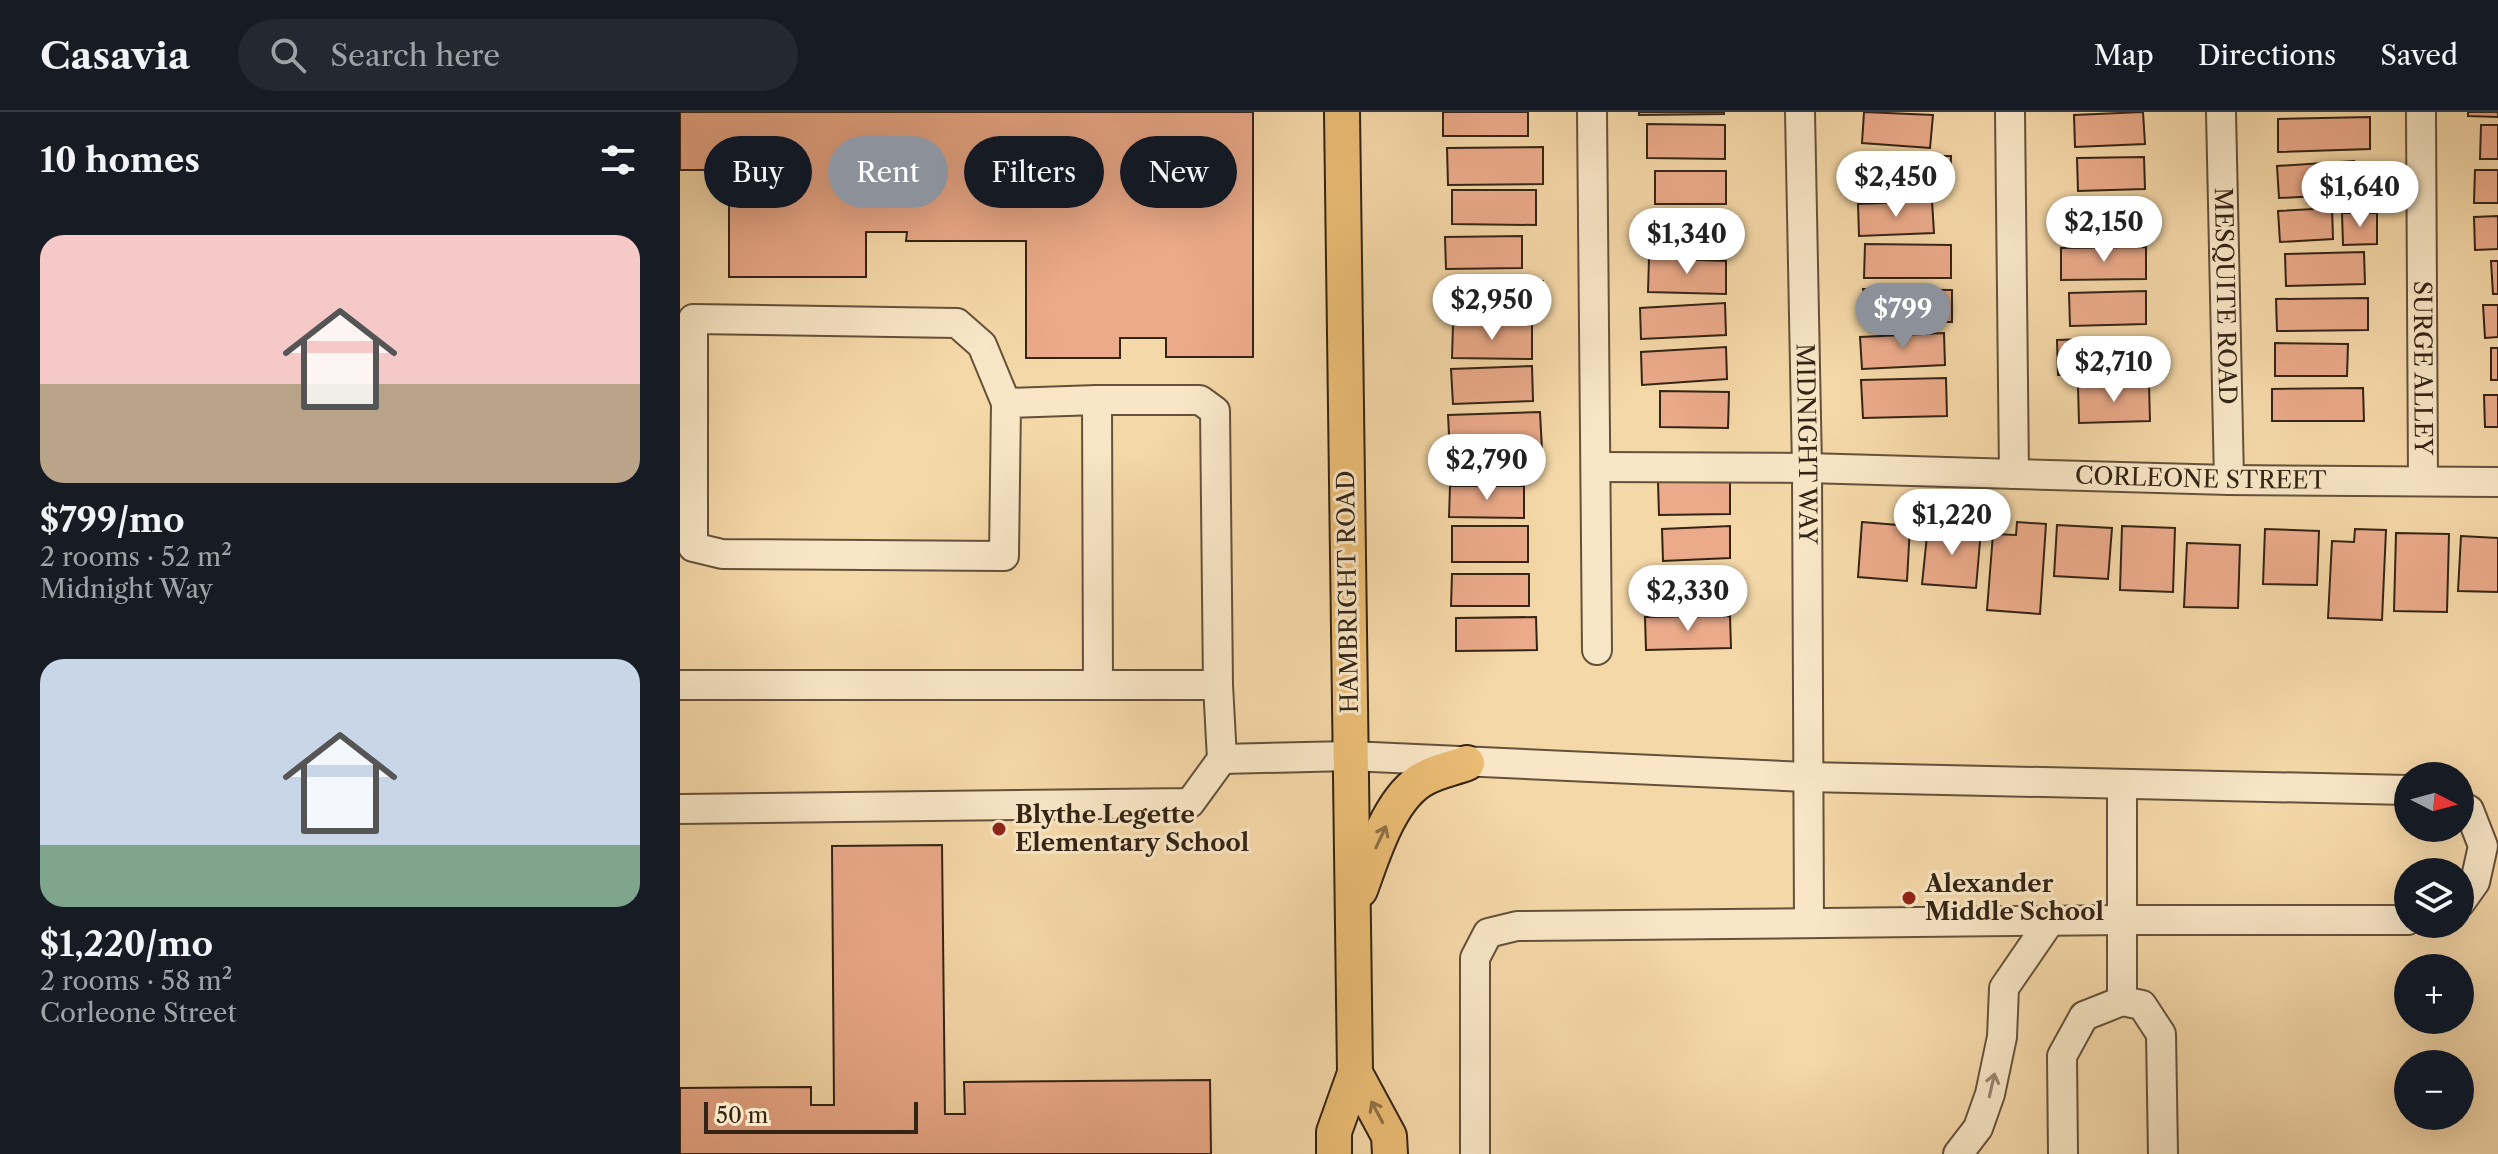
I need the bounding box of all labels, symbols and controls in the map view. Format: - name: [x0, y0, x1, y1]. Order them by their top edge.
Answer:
- search box: [238, 19, 798, 91]
- text: Casavia: [40, 32, 190, 79]
- icon: search: [266, 33, 310, 77]
- text: Search here: [330, 37, 500, 74]
- text: Map: [2094, 38, 2154, 72]
- text: Directions: [2198, 38, 2336, 72]
- text: Saved: [2380, 38, 2458, 72]
- chip: Buy: [704, 136, 812, 208]
- chip: Rent: [828, 136, 948, 208]
- chip: Filters: [964, 136, 1104, 208]
- chip: New: [1120, 136, 1237, 208]
- icon: filters: [596, 138, 640, 182]
- text: 10 homes: [40, 139, 200, 181]
- pin: $2,450: [1831, 151, 1961, 219]
- text: $2,450: [1854, 161, 1938, 193]
- pin: $1,640: [2295, 161, 2425, 229]
- text: $1,640: [2320, 171, 2400, 203]
- street label: MESQUITE ROAD: [2209, 187, 2242, 405]
- pin: $2,150: [2039, 196, 2169, 264]
- text: $2,150: [2064, 206, 2144, 238]
- pin: $1,340: [1622, 208, 1752, 276]
- text: $1,340: [1647, 218, 1727, 250]
- pin: $2,950: [1427, 274, 1557, 342]
- street label: SURGE ALLEY: [2408, 281, 2438, 456]
- pin: $799: [1856, 283, 1950, 351]
- text: $2,950: [1451, 284, 1533, 316]
- icon: home: [268, 287, 412, 431]
- text: $799: [1873, 293, 1933, 325]
- pin: $2,710: [2049, 336, 2179, 404]
- street label: MIDNIGHT WAY: [1791, 343, 1822, 546]
- text: $2,710: [2075, 346, 2153, 378]
- pin: $2,790: [1422, 434, 1552, 502]
- text: $2,790: [1446, 444, 1528, 476]
- street label: CORLEONE STREET: [2075, 461, 2327, 495]
- street label: HAMBRIGHT ROAD: [1331, 470, 1364, 714]
- pin: $1,220: [1887, 489, 2017, 557]
- text: $799/mo: [40, 499, 185, 541]
- text: $1,220: [1912, 499, 1992, 531]
- text: 2 rooms · 52 m²: [40, 541, 232, 573]
- pin: $2,330: [1623, 565, 1753, 633]
- text: Midnight Way: [40, 573, 213, 605]
- text: $2,330: [1647, 575, 1729, 607]
- icon: home: [268, 711, 412, 855]
- north arrow: [2394, 762, 2474, 842]
- map controls: [2394, 762, 2474, 1130]
- place label: Blythe Legette Elementary School: [1015, 800, 1249, 857]
- marker: Blythe Legette Elementary School: [990, 820, 1008, 838]
- one-way arrow: [1374, 825, 1389, 849]
- button: layers: [2394, 858, 2474, 938]
- place label: Alexander Middle School: [1924, 869, 2104, 926]
- marker: Alexander Middle School: [1900, 889, 1918, 907]
- text: $1,220/mo: [40, 923, 213, 965]
- button: +: [2394, 954, 2474, 1034]
- text: 2 rooms · 58 m²: [40, 965, 232, 997]
- text: Corleone Street: [40, 997, 237, 1029]
- button: −: [2394, 1050, 2474, 1130]
- one-way arrow: [1985, 1073, 2000, 1099]
- scale bar: [704, 1098, 918, 1134]
- one-way arrow: [1368, 1101, 1384, 1125]
- text: 50 m: [716, 1102, 768, 1129]

